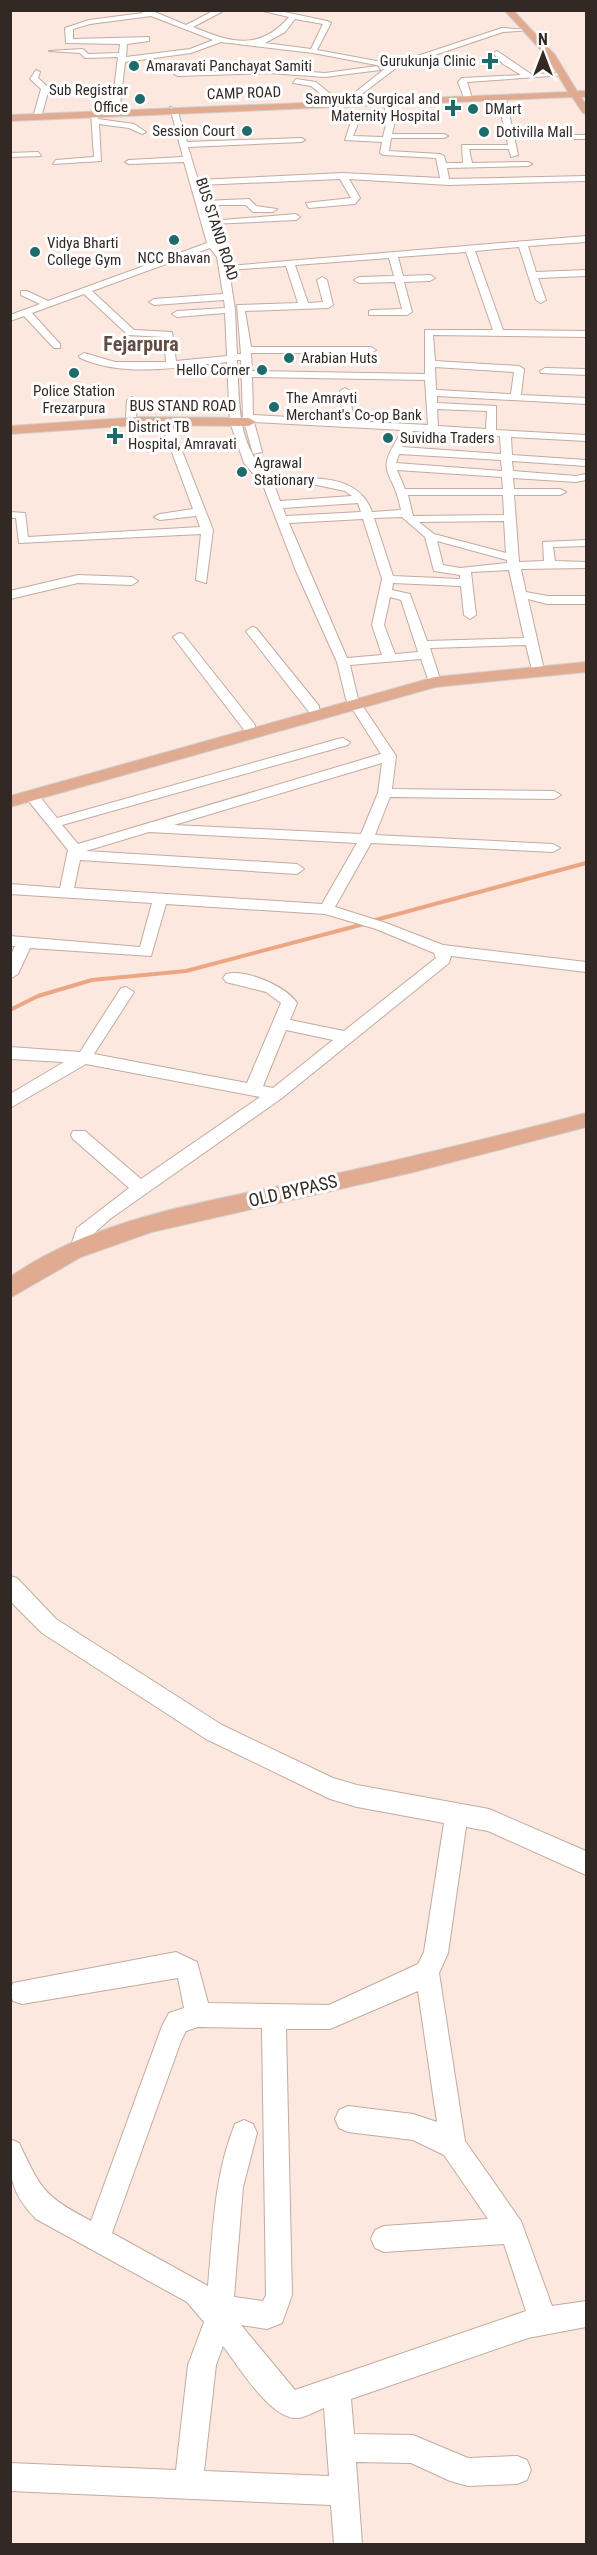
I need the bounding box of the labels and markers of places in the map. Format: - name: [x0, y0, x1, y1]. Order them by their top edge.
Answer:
- place label: Gurukunja Clinic: [380, 52, 476, 70]
- marker: Gurukunja Clinic: [481, 52, 499, 70]
- place label: Amaravati Panchayat Samiti: [146, 57, 312, 75]
- marker: Amaravati Panchayat Samiti: [127, 59, 141, 73]
- place label: Sub Registrar Office: [49, 81, 128, 116]
- place label: Samyukta Surgical and Maternity Hospital: [305, 90, 440, 125]
- marker: Sub Registrar Office: [133, 92, 147, 106]
- marker: Samyukta Surgical and Maternity Hospital: [444, 99, 462, 117]
- place label: DMart: [485, 100, 521, 118]
- marker: DMart: [466, 102, 480, 116]
- place label: Session Court: [152, 122, 235, 140]
- place label: Dotivilla Mall: [496, 123, 573, 141]
- marker: Session Court: [240, 124, 254, 138]
- marker: Dotivilla Mall: [477, 125, 491, 139]
- marker: NCC Bhavan: [167, 233, 181, 247]
- place label: Vidya Bharti College Gym: [47, 234, 121, 269]
- marker: Vidya Bharti College Gym: [28, 245, 42, 259]
- place label: NCC Bhavan: [137, 249, 211, 267]
- place label: Arabian Huts: [301, 349, 378, 367]
- marker: Arabian Huts: [282, 351, 296, 365]
- place label: Hello Corner: [176, 361, 250, 379]
- marker: Hello Corner: [255, 363, 269, 377]
- marker: Police Station Frezarpura: [67, 366, 81, 380]
- place label: Police Station Frezarpura: [33, 382, 115, 417]
- place label: The Amravti Merchant's Co-op Bank: [286, 389, 422, 424]
- marker: The Amravti Merchant's Co-op Bank: [267, 400, 281, 414]
- place label: District TB Hospital, Amravati: [128, 418, 237, 453]
- marker: District TB Hospital, Amravati: [106, 427, 124, 445]
- place label: Suvidha Traders: [400, 429, 495, 447]
- marker: Suvidha Traders: [381, 431, 395, 445]
- place label: Agrawal Stationary: [254, 454, 314, 489]
- marker: Agrawal Stationary: [235, 465, 249, 479]

